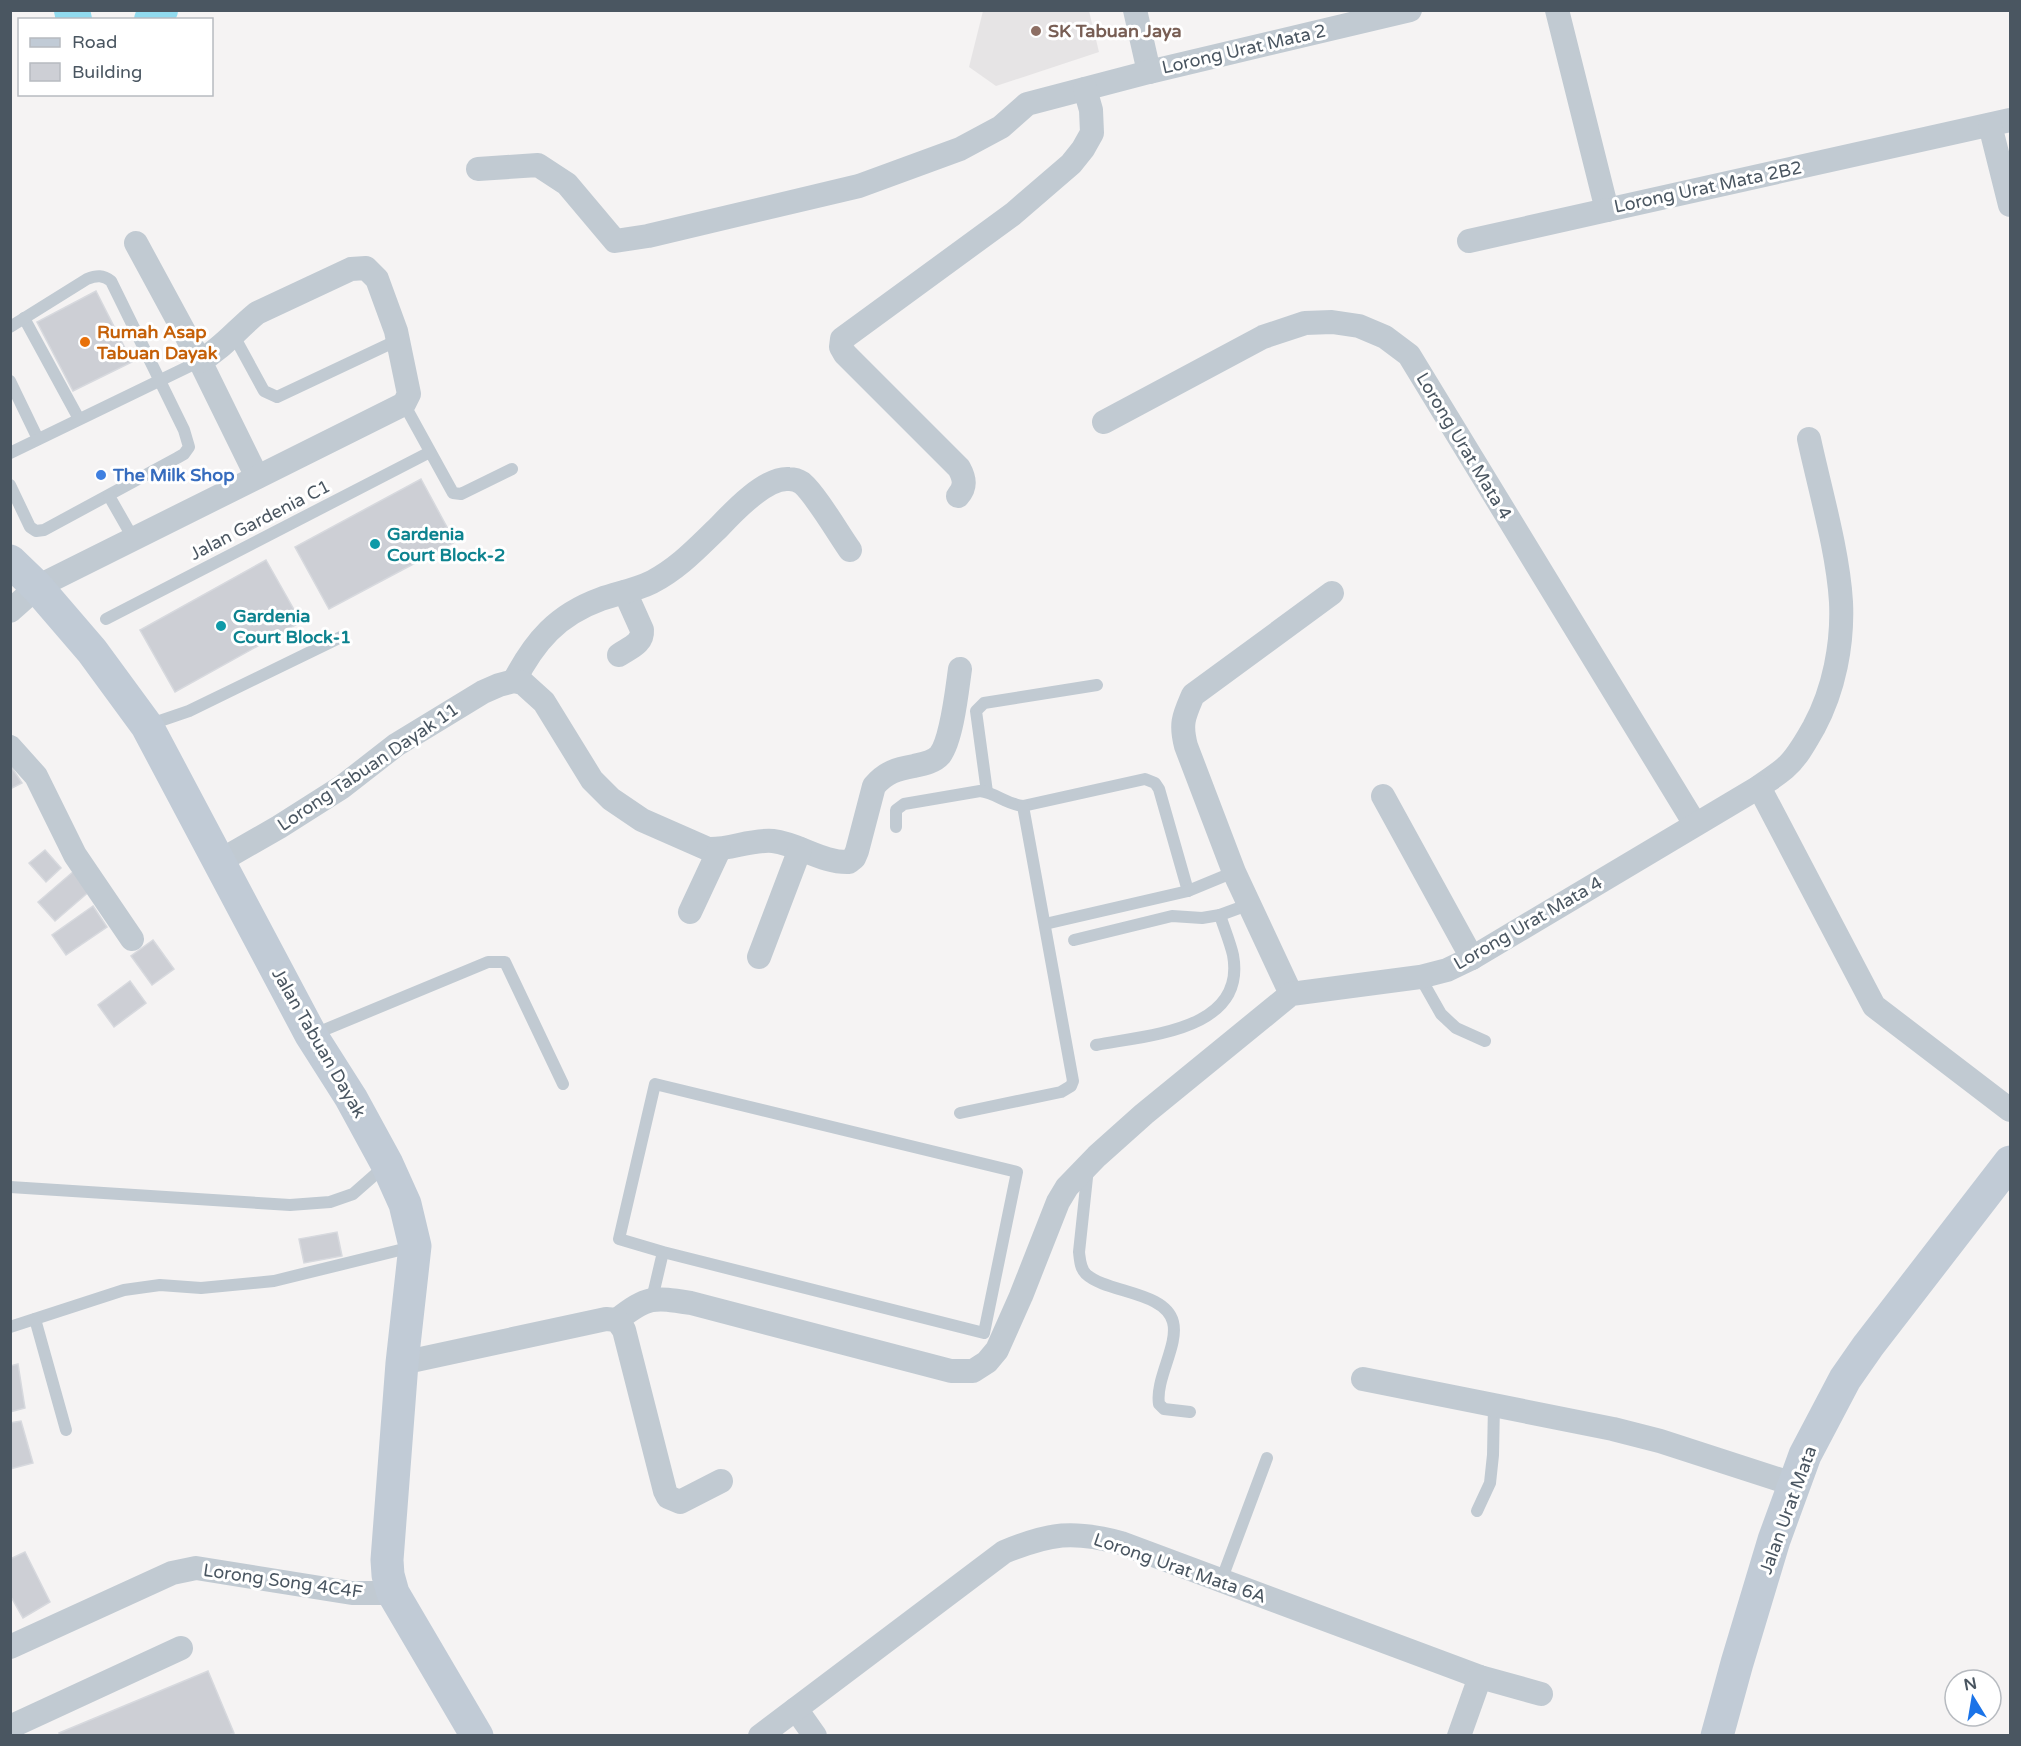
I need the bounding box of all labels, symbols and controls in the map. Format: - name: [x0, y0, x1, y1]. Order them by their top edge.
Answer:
- legend: [18, 18, 213, 96]
- street label: Lorong Urat Mata 2: [1160, 19, 1328, 79]
- place label: SK Tabuan Jaya: [1048, 20, 1182, 42]
- marker: SK Tabuan Jaya: [1029, 24, 1043, 38]
- text: Road: [72, 31, 117, 53]
- text: Building: [72, 61, 142, 83]
- street label: Lorong Urat Mata 2B2: [1612, 156, 1804, 218]
- place label: Rumah Asap Tabuan Dayak: [96, 321, 218, 364]
- marker: Rumah Asap Tabuan Dayak: [78, 335, 92, 349]
- street label: Lorong Urat Mata 4: [1411, 368, 1517, 524]
- place label: The Milk Shop: [112, 464, 235, 486]
- marker: The Milk Shop: [94, 468, 108, 482]
- street label: Jalan Gardenia C1: [186, 475, 334, 565]
- place label: Gardenia Court Block-2: [387, 523, 505, 566]
- marker: Gardenia Court Block-2: [368, 537, 382, 551]
- place label: Gardenia Court Block-1: [233, 605, 351, 648]
- marker: Gardenia Court Block-1: [214, 619, 228, 633]
- street label: Lorong Tabuan Dayak 11: [273, 698, 463, 836]
- street label: Lorong Urat Mata 4: [1450, 872, 1606, 974]
- street label: Jalan Tabuan Dayak: [267, 964, 371, 1122]
- street label: Jalan Urat Mata: [1755, 1443, 1821, 1577]
- street label: Lorong Urat Mata 6A: [1091, 1528, 1269, 1608]
- street label: Lorong Song 4C4F: [202, 1559, 364, 1603]
- north arrow: [1943, 1668, 2003, 1728]
- text: N: [1962, 1673, 1979, 1695]

